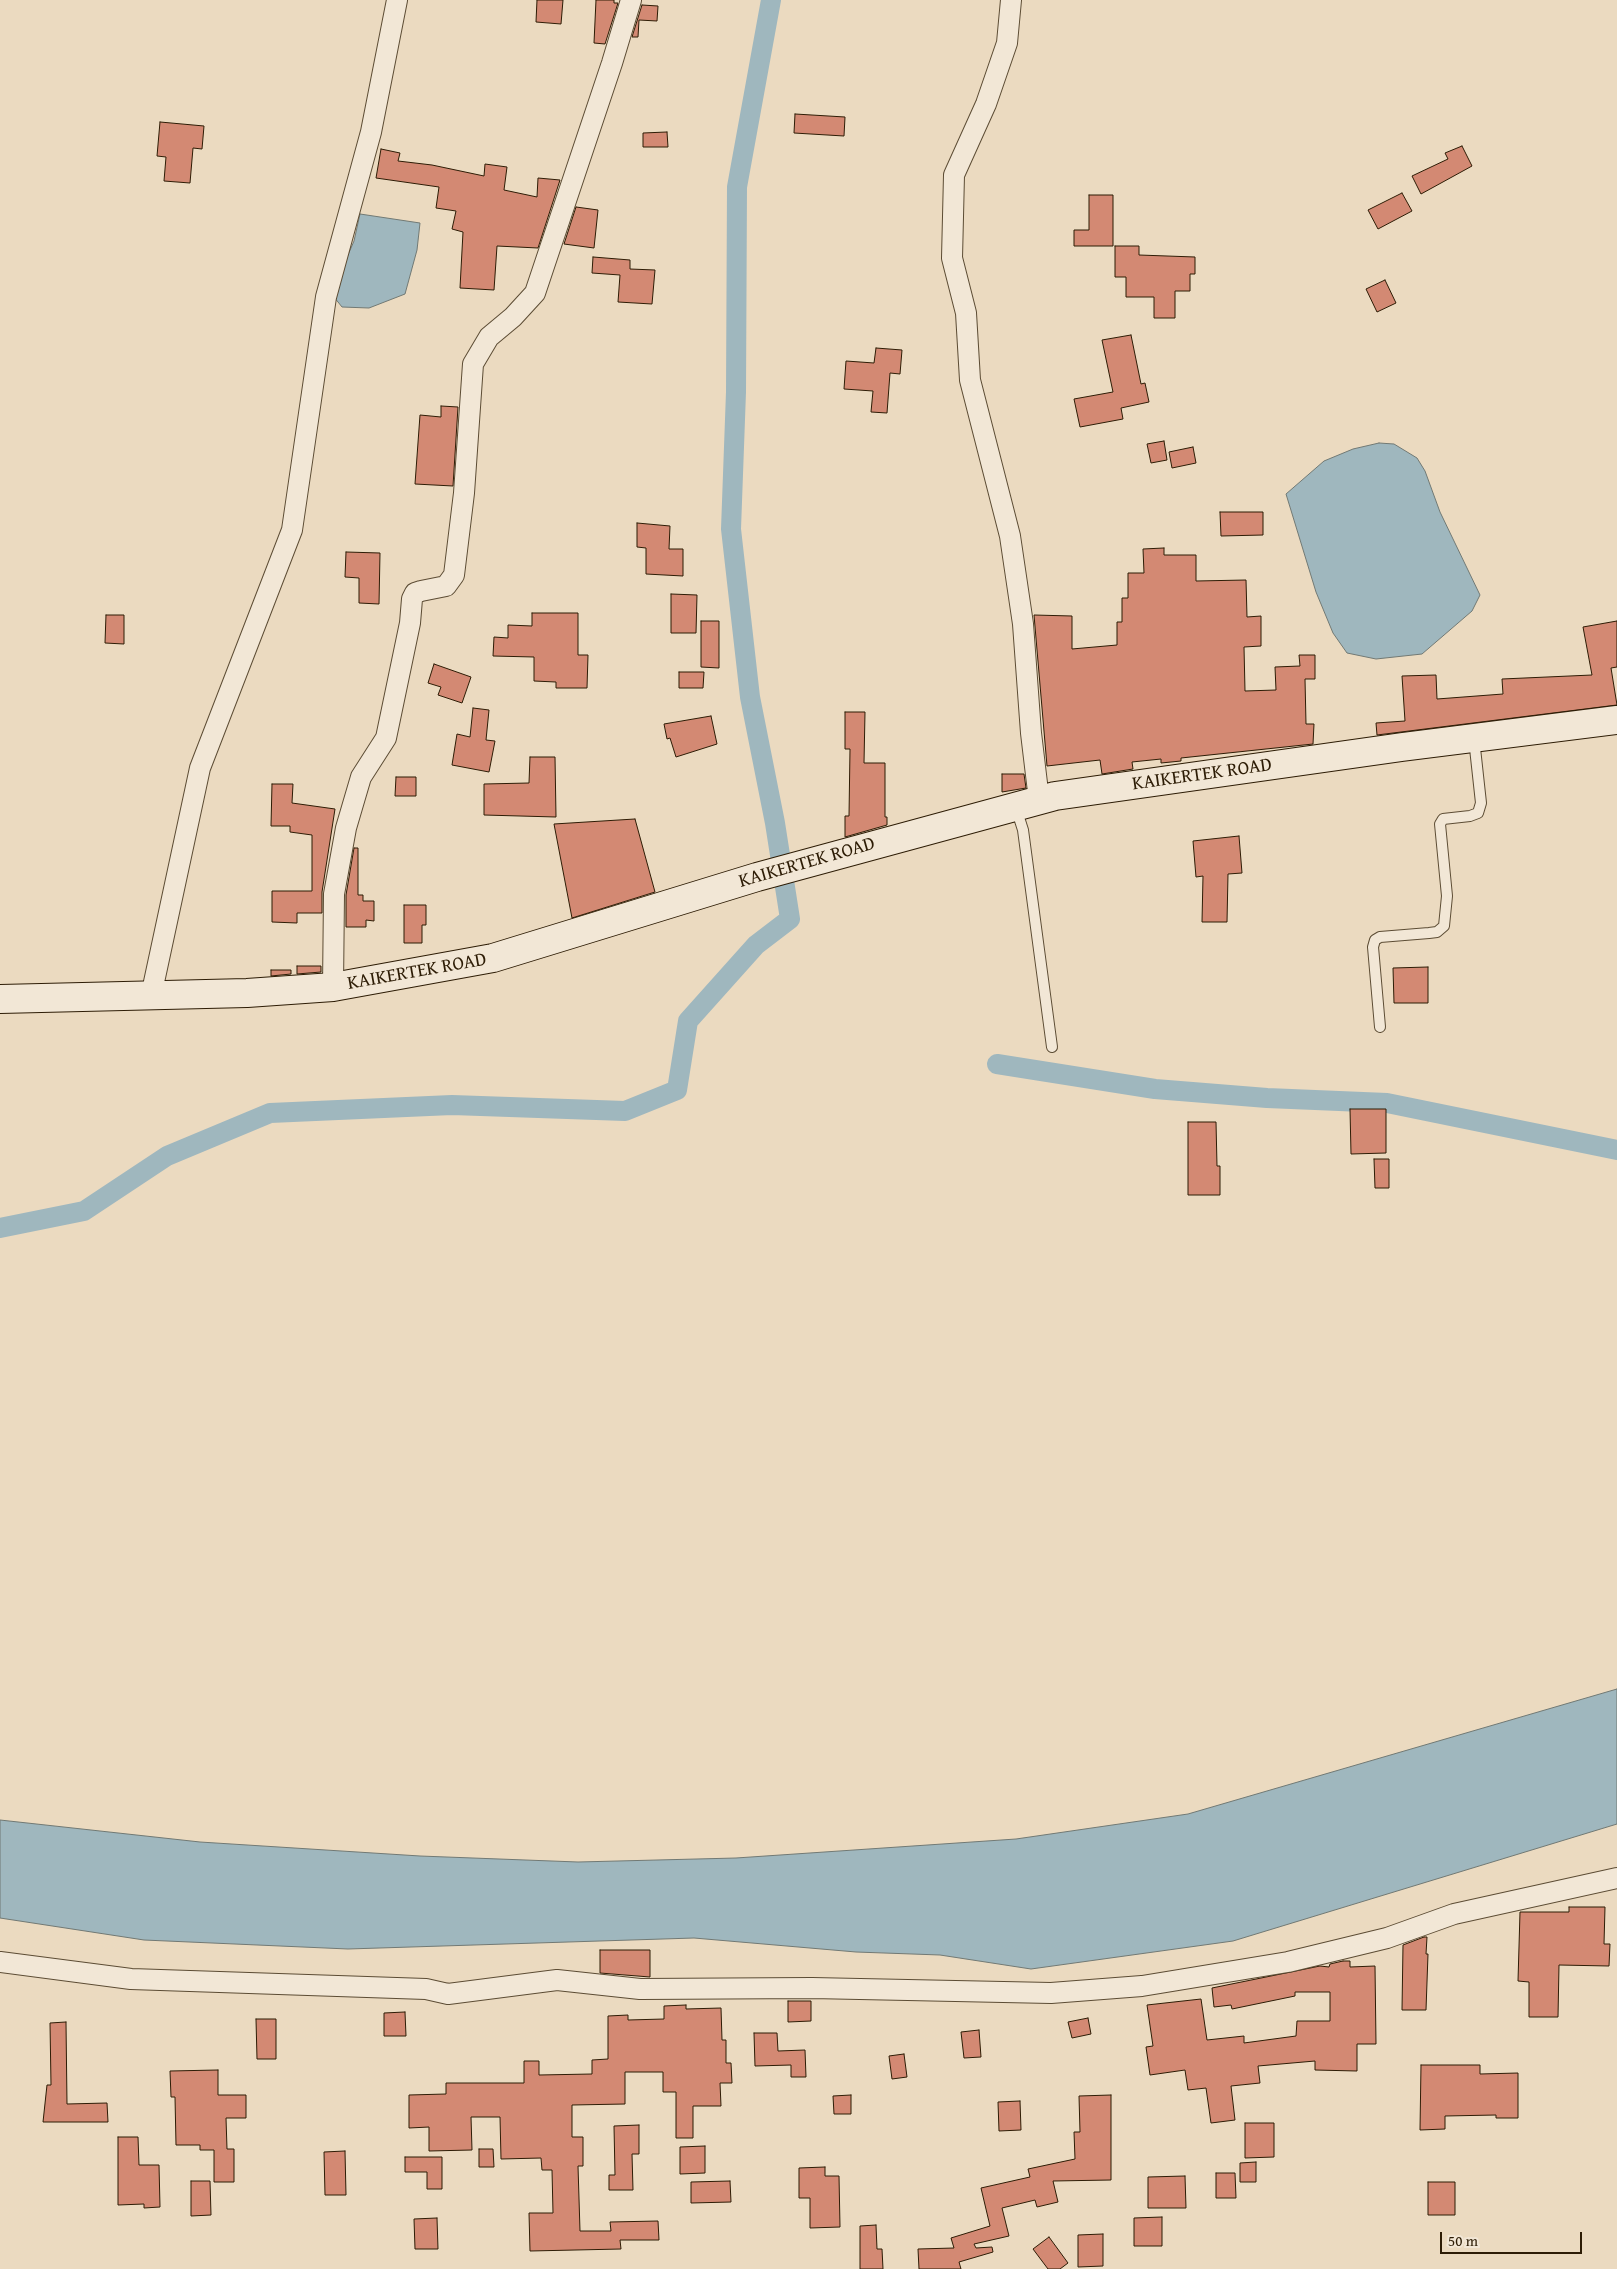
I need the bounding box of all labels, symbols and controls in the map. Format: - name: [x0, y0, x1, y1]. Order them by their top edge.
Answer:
- street label: KAIKERTEK ROAD: [1131, 754, 1273, 796]
- street label: KAIKERTEK ROAD: [736, 833, 878, 893]
- street label: KAIKERTEK ROAD: [346, 949, 488, 995]
- scale bar: [1442, 2222, 1584, 2254]
- text: 50 m: [1448, 2230, 1478, 2251]

